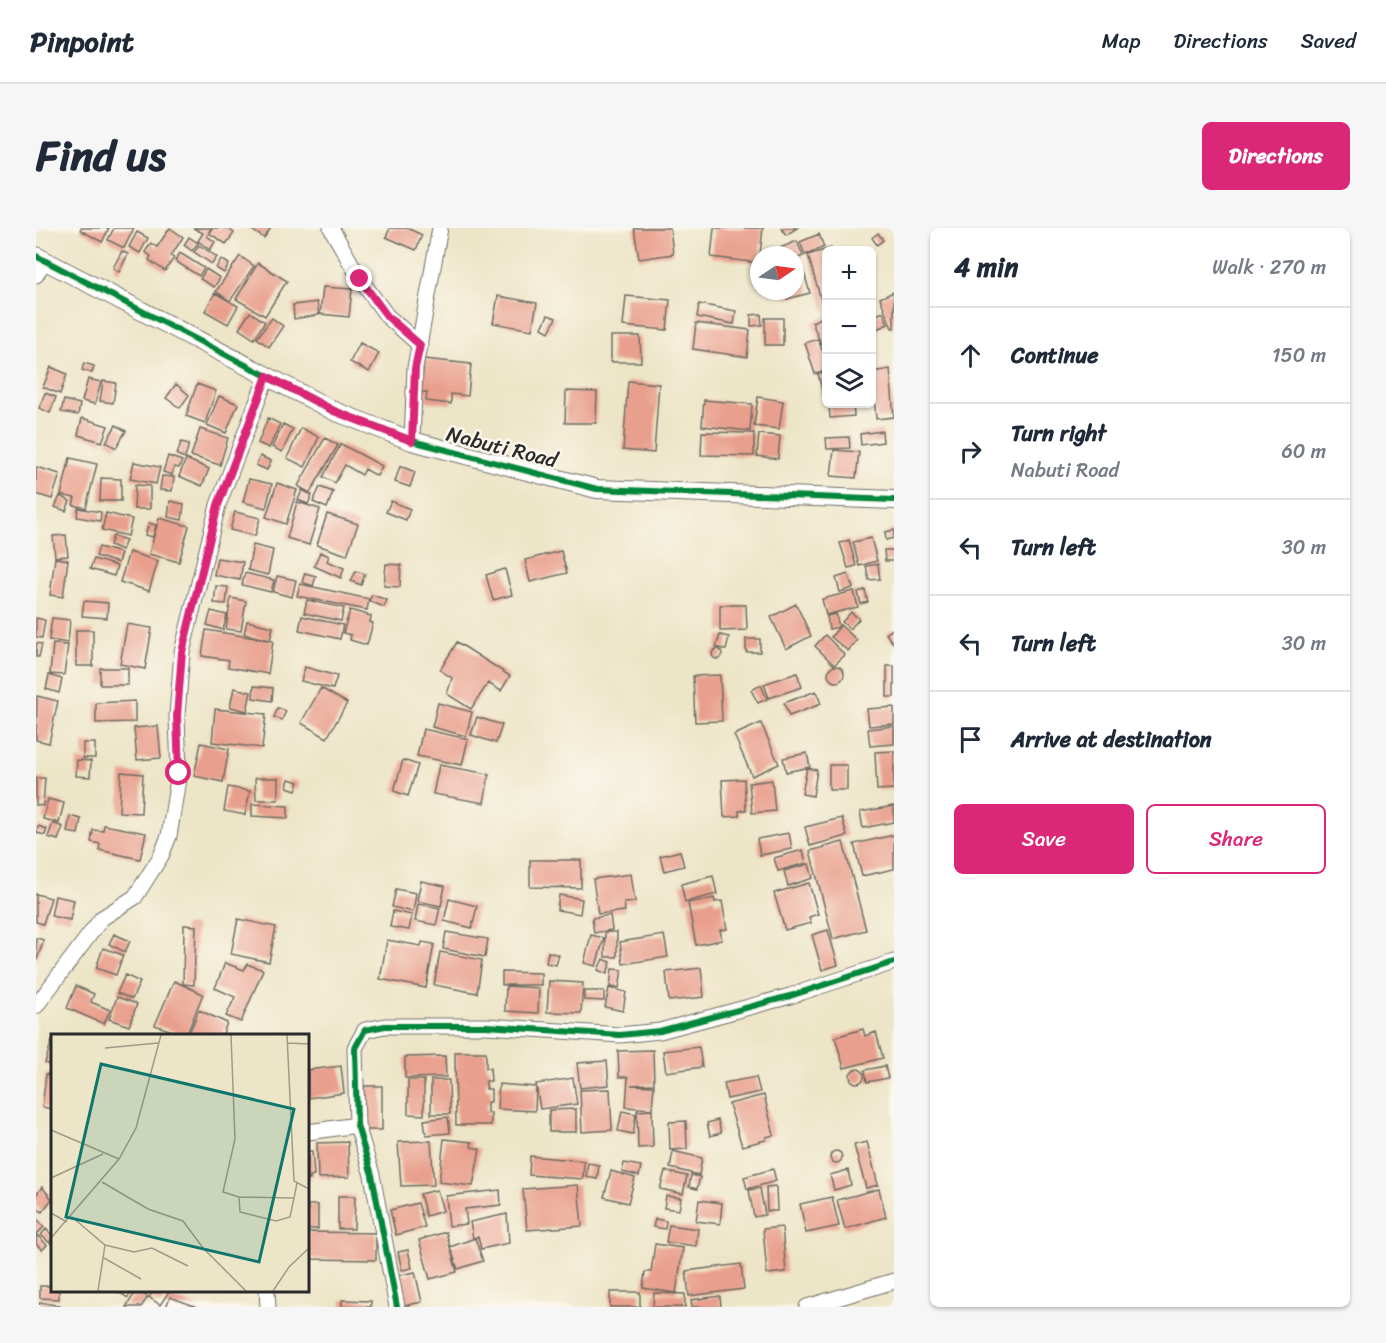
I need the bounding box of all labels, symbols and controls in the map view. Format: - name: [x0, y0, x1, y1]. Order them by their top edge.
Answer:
- text: Pinpoint: [30, 17, 134, 66]
- text: Map: [1102, 22, 1140, 60]
- text: Directions: [1173, 22, 1268, 60]
- text: Saved: [1301, 22, 1356, 60]
- text: Find us: [36, 119, 166, 193]
- button: Directions: [1202, 122, 1350, 190]
- text: 4 min: [954, 244, 1018, 290]
- north arrow: [750, 246, 804, 300]
- map controls: [822, 246, 876, 408]
- button: +: [822, 246, 876, 300]
- text: Walk · 270 m: [1212, 250, 1326, 285]
- route end: [346, 265, 372, 291]
- button: −: [822, 300, 876, 354]
- text: Continue: [1011, 336, 1099, 375]
- text: 150 m: [1272, 338, 1326, 373]
- icon: ahead: [954, 339, 987, 372]
- button: layers: [822, 354, 876, 408]
- text: Turn right: [1011, 414, 1106, 453]
- street label: Nabuti Road: [442, 415, 563, 480]
- text: 60 m: [1281, 434, 1326, 469]
- icon: right: [954, 435, 987, 468]
- text: Nabuti Road: [1011, 453, 1119, 488]
- text: Turn left: [1011, 528, 1096, 567]
- text: 30 m: [1282, 530, 1326, 565]
- icon: left: [954, 531, 987, 564]
- text: Turn left: [1011, 624, 1096, 663]
- text: 30 m: [1282, 626, 1326, 661]
- icon: left: [954, 627, 987, 660]
- text: Arrive at destination: [1011, 720, 1212, 759]
- icon: arrive: [954, 723, 987, 756]
- route start: [165, 759, 191, 785]
- button: Save: [954, 804, 1134, 874]
- button: Share: [1146, 804, 1326, 874]
- inset map: [51, 1034, 309, 1292]

